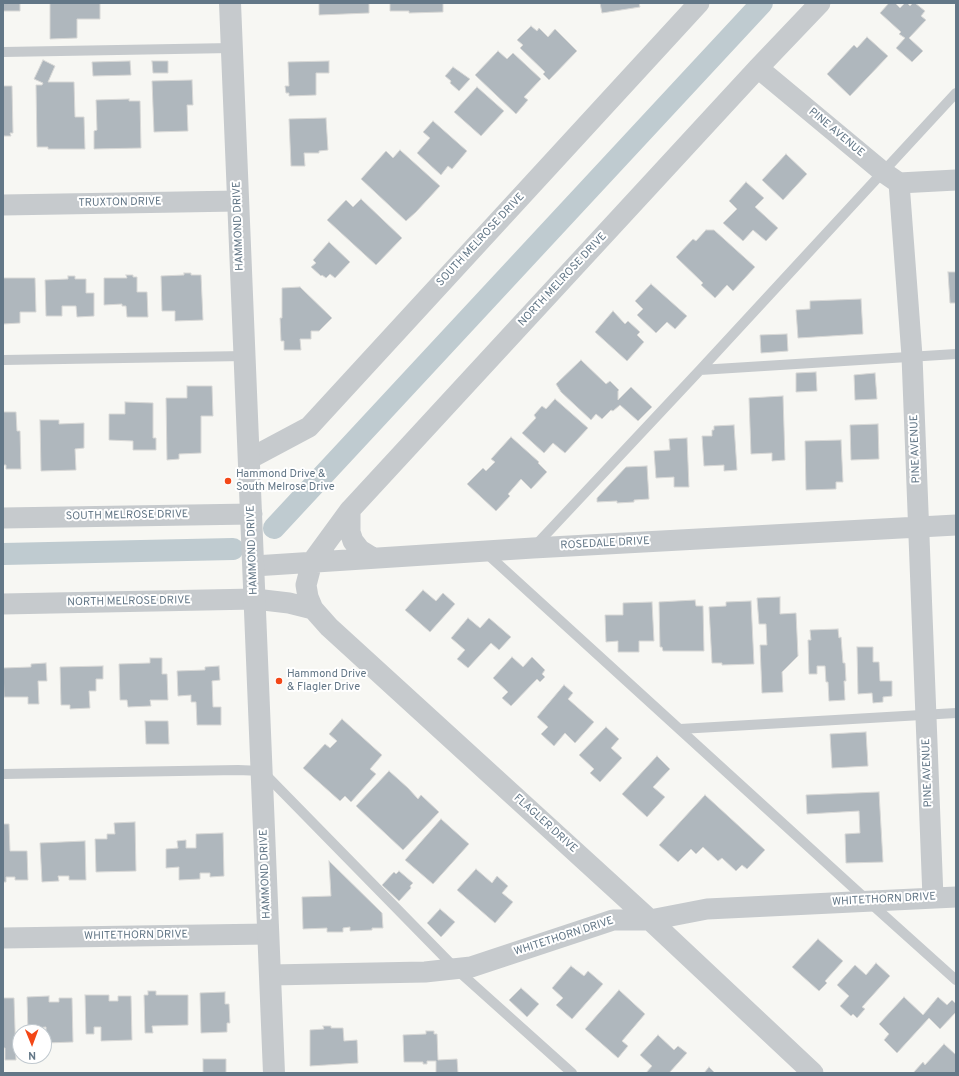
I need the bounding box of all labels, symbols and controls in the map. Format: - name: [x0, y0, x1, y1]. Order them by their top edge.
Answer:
- street label: PINE AVENUE: [805, 106, 867, 160]
- street label: HAMMOND DRIVE: [231, 181, 247, 271]
- street label: SOUTH MELROSE DRIVE: [434, 191, 528, 289]
- street label: TRUXTON DRIVE: [78, 196, 162, 210]
- street label: NORTH MELROSE DRIVE: [516, 230, 610, 330]
- street label: PINE AVENUE: [908, 414, 924, 484]
- place label: Hammond Drive & South Melrose Drive: [236, 468, 335, 494]
- marker: Hammond Drive & South Melrose Drive: [223, 476, 233, 486]
- street label: HAMMOND DRIVE: [245, 505, 261, 595]
- street label: SOUTH MELROSE DRIVE: [65, 508, 189, 524]
- street label: ROSEDALE DRIVE: [560, 535, 650, 553]
- street label: NORTH MELROSE DRIVE: [67, 594, 191, 610]
- place label: Hammond Drive & Flagler Drive: [287, 668, 367, 694]
- marker: Hammond Drive & Flagler Drive: [274, 676, 284, 686]
- street label: PINE AVENUE: [920, 738, 936, 808]
- street label: FLAGLER DRIVE: [510, 792, 580, 856]
- street label: HAMMOND DRIVE: [258, 829, 274, 919]
- street label: WHITETHORN DRIVE: [832, 891, 936, 909]
- street label: WHITETHORN DRIVE: [513, 915, 615, 959]
- street label: WHITETHORN DRIVE: [84, 928, 188, 944]
- north arrow: [12, 1024, 52, 1064]
- text: N: [28, 1048, 36, 1062]

